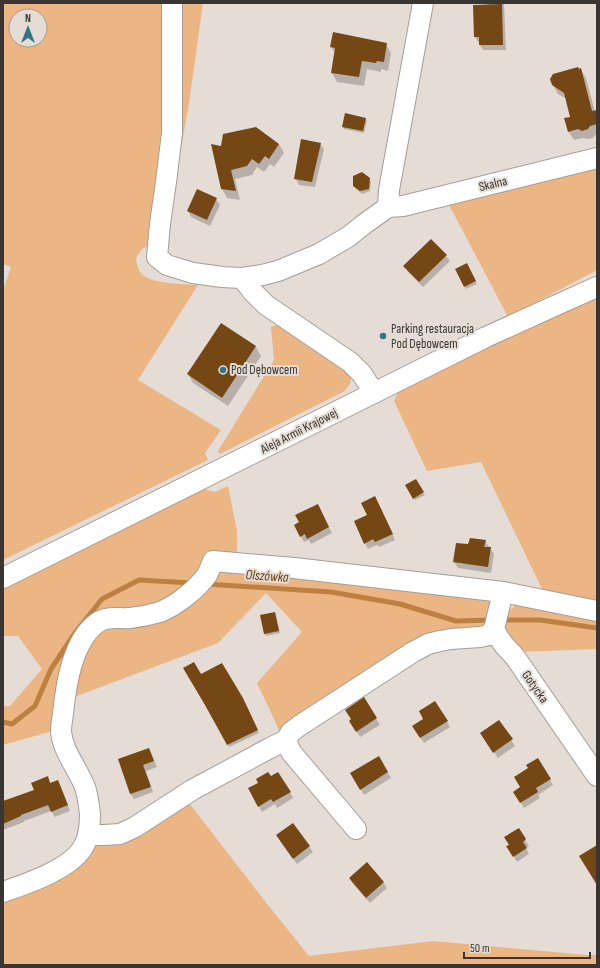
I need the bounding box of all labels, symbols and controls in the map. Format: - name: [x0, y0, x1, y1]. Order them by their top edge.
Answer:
- north arrow: [8, 8, 48, 48]
- text: N: [25, 12, 31, 25]
- street label: Skalna: [477, 173, 509, 195]
- place label: Parking restauracja Pod Dębowcem: [391, 321, 474, 352]
- marker: Parking restauracja Pod Dębowcem: [378, 331, 388, 341]
- place label: Pod Dębowcem: [231, 362, 298, 378]
- marker: Pod Dębowcem: [218, 365, 228, 375]
- street label: Aleja Armii Krajowej: [257, 405, 340, 458]
- water label: Olszówka: [245, 566, 289, 586]
- street label: Gotycka: [518, 668, 552, 706]
- scale bar: [464, 934, 590, 960]
- text: 50 m: [470, 941, 490, 956]

